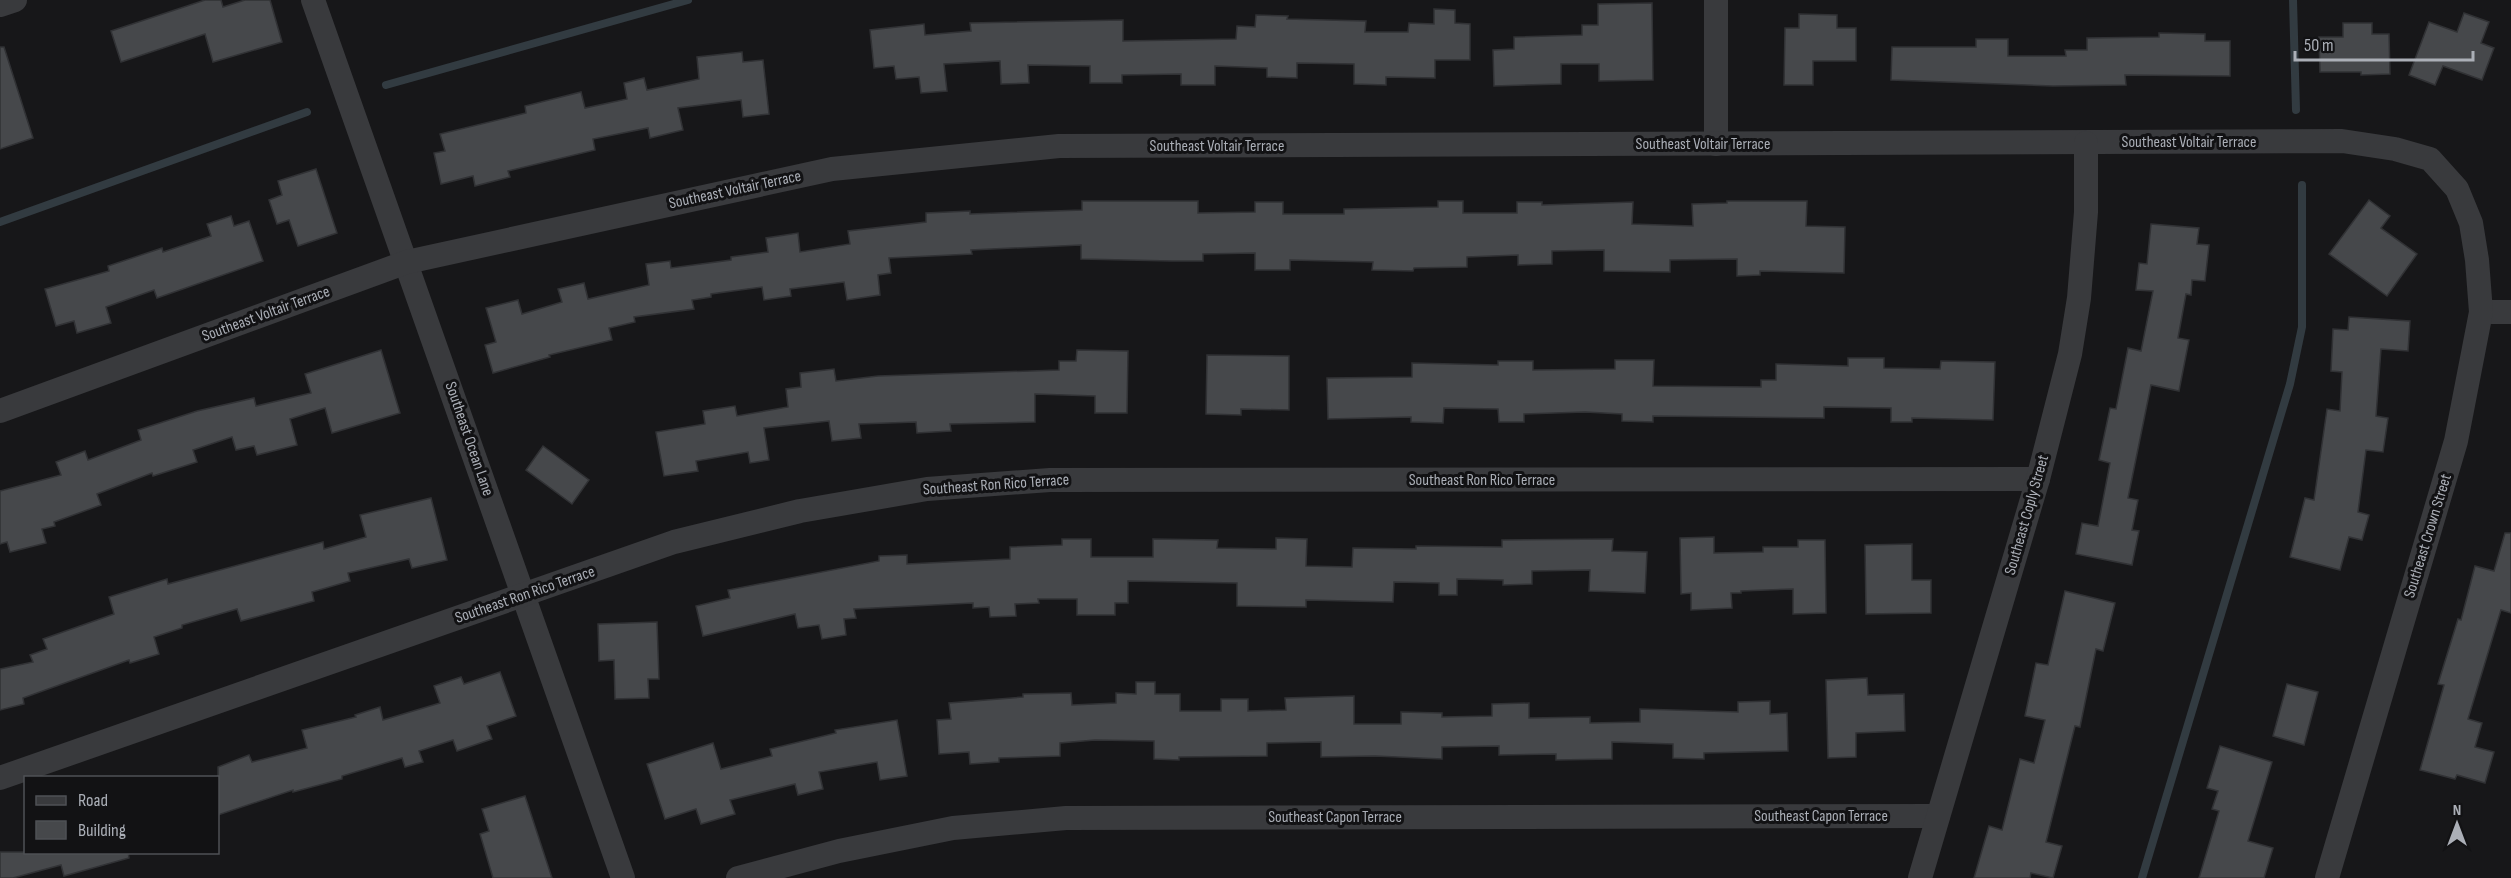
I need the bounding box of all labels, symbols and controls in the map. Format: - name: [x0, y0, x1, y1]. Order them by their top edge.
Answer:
- scale bar: [2295, 24, 2474, 62]
- text: 50 m: [2304, 35, 2334, 56]
- street label: Southeast Voltair Terrace: [2122, 133, 2256, 152]
- street label: Southeast Voltair Terrace: [1636, 135, 1770, 154]
- street label: Southeast Voltair Terrace: [1150, 137, 1284, 156]
- street label: Southeast Voltair Terrace: [667, 167, 803, 213]
- street label: Southeast Voltair Terrace: [199, 282, 333, 346]
- street label: Southeast Ocean Lane: [441, 380, 497, 498]
- street label: Southeast Coply Street: [2001, 453, 2053, 577]
- street label: Southeast Ron Rico Terrace: [922, 470, 1070, 500]
- street label: Southeast Ron Rico Terrace: [1409, 471, 1555, 490]
- street label: Southeast Crown Street: [2400, 472, 2456, 600]
- street label: Southeast Ron Rico Terrace: [453, 562, 597, 628]
- legend: [24, 776, 219, 854]
- text: Road: [78, 790, 108, 811]
- north arrow: [2427, 794, 2487, 854]
- text: N: [2453, 801, 2461, 820]
- street label: Southeast Capon Terrace: [1754, 807, 1888, 826]
- street label: Southeast Capon Terrace: [1268, 808, 1402, 827]
- text: Building: [78, 820, 126, 841]

